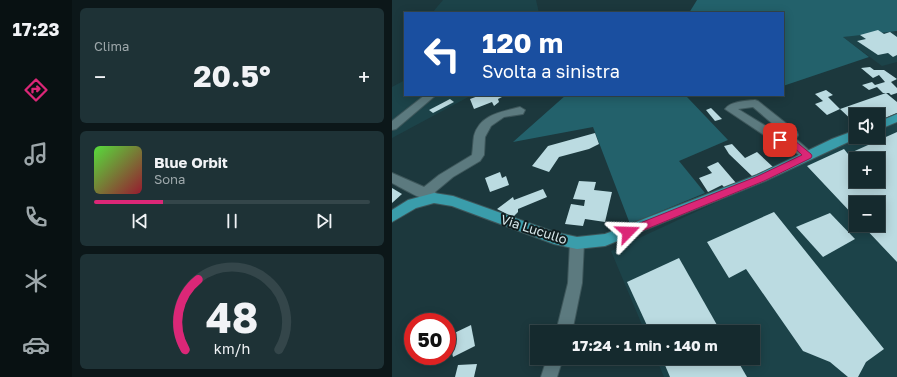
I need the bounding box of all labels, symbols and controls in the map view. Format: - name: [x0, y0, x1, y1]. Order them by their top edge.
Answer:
- text: 17:23: [13, 18, 59, 40]
- text: 120 m: [482, 26, 563, 59]
- icon: left: [416, 28, 468, 80]
- text: Clima: [94, 38, 129, 54]
- text: 20.5°: [193, 58, 271, 94]
- text: Svolta a sinistra: [482, 60, 620, 82]
- text: −: [94, 63, 106, 90]
- text: +: [358, 63, 370, 90]
- icon: directions: [22, 76, 50, 104]
- map controls: [849, 108, 885, 232]
- button: sound: [849, 108, 885, 144]
- pin: [763, 123, 797, 157]
- icon: arrive: [769, 129, 791, 151]
- icon: music: [22, 140, 50, 168]
- button: +: [849, 152, 885, 188]
- text: Blue Orbit: [154, 153, 228, 171]
- text: Sona: [154, 171, 185, 187]
- button: −: [849, 196, 885, 232]
- icon: phone: [22, 203, 50, 231]
- icon: previous: [129, 210, 151, 232]
- icon: pause: [221, 210, 243, 232]
- icon: next: [313, 210, 335, 232]
- street label: Via Lucullo: [499, 211, 569, 247]
- position arrow: [607, 211, 649, 253]
- icon: climate: [22, 267, 50, 295]
- text: 48: [206, 291, 258, 341]
- speed limit sign: 50: [404, 313, 456, 365]
- icon: car: [22, 331, 50, 359]
- text: 17:24 · 1 min · 140 m: [572, 336, 718, 354]
- text: km/h: [214, 339, 250, 356]

